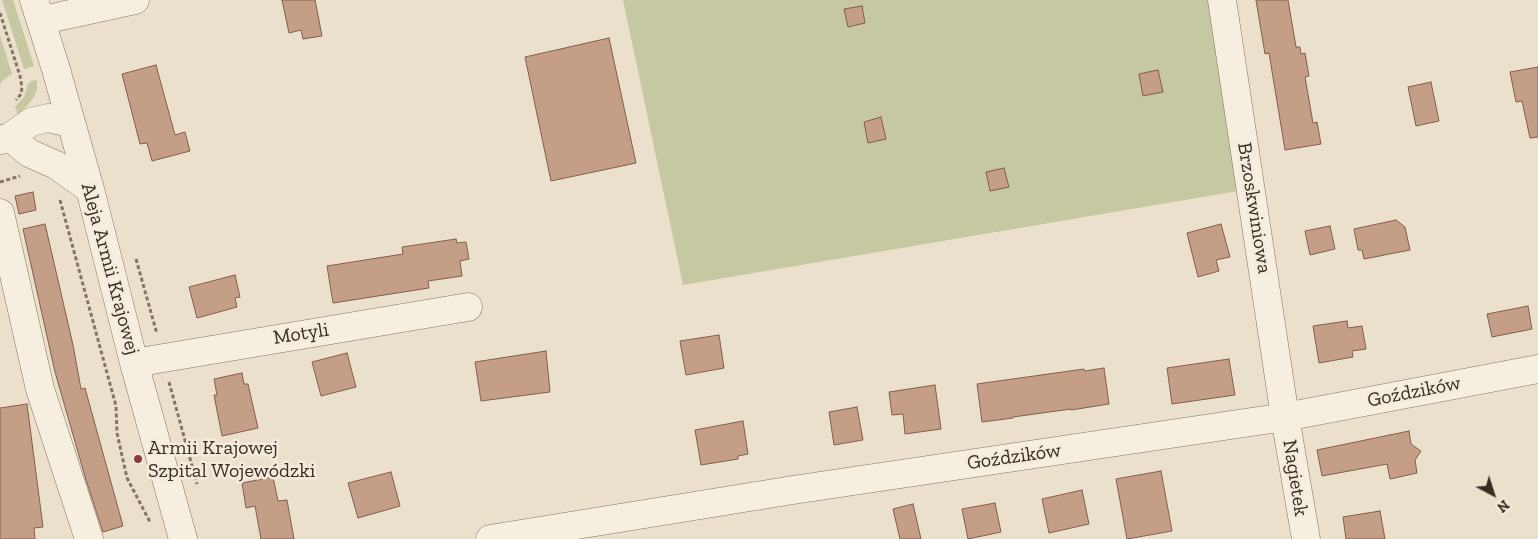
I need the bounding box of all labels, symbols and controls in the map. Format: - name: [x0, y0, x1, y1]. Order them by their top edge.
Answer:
- street label: Brzoskwiniowa: [1232, 141, 1276, 275]
- street label: Aleja Armii Krajowej: [76, 180, 144, 358]
- street label: Motyli: [272, 318, 330, 350]
- street label: Goździków: [1365, 371, 1463, 413]
- place label: Armii Krajowej Szpital Wojewódzki: [148, 436, 315, 483]
- street label: Nagietek: [1277, 438, 1313, 518]
- street label: Goździków: [965, 439, 1063, 475]
- marker: Armii Krajowej Szpital Wojewódzki: [132, 453, 144, 465]
- north arrow: [1468, 469, 1518, 519]
- text: N: [1493, 496, 1513, 516]

